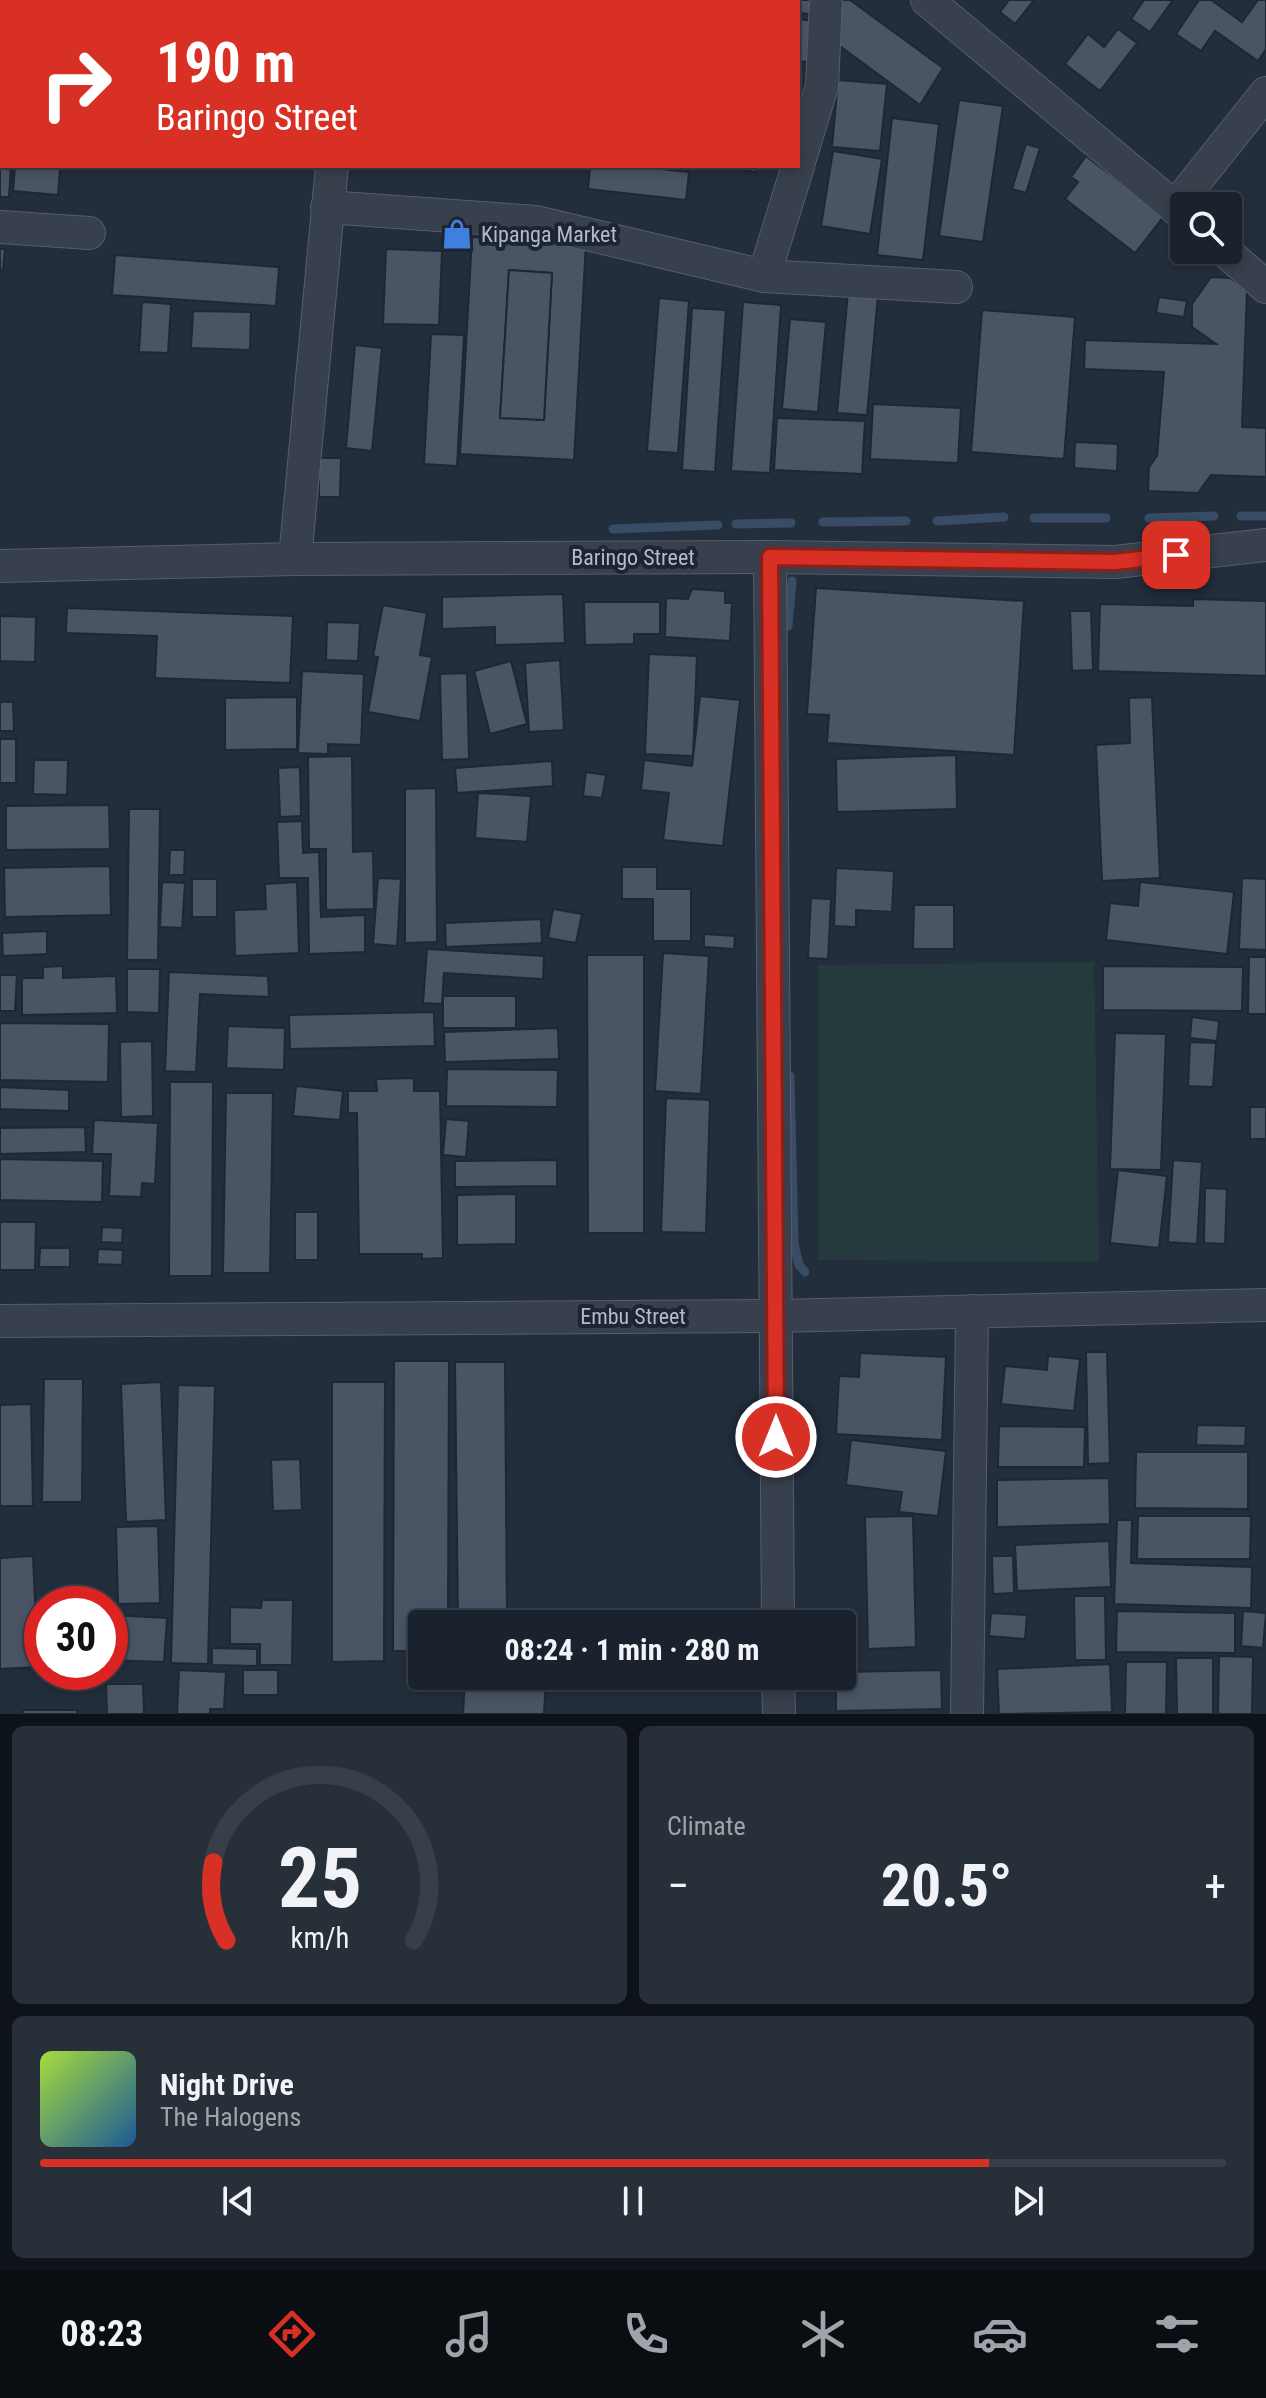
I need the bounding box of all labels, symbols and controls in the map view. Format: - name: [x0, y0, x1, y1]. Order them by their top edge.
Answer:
- text: 190 m: [156, 30, 295, 96]
- icon: right: [24, 32, 128, 136]
- text: Baringo Street: [156, 97, 358, 139]
- map controls: [1170, 192, 1242, 264]
- button: search: [1170, 192, 1242, 264]
- shop icon: Kipanga Market: [440, 217, 474, 251]
- place label: Kipanga Market: [481, 222, 617, 247]
- pin: [1142, 521, 1210, 589]
- icon: arrive: [1154, 533, 1198, 577]
- street label: Baringo Street: [571, 545, 695, 570]
- street label: Embu Street: [580, 1304, 686, 1329]
- position arrow: [734, 1395, 818, 1479]
- speed limit sign: 30: [24, 1586, 128, 1690]
- text: 08:24 · 1 min · 280 m: [505, 1632, 759, 1667]
- text: Climate: [667, 1811, 746, 1841]
- text: 25: [277, 1830, 362, 1927]
- text: 20.5°: [881, 1850, 1012, 1921]
- text: −: [667, 1860, 689, 1912]
- text: +: [1204, 1860, 1226, 1912]
- text: km/h: [290, 1921, 349, 1955]
- text: Night Drive: [160, 2067, 294, 2102]
- text: The Halogens: [160, 2102, 301, 2132]
- icon: previous: [216, 2179, 260, 2223]
- icon: pause: [611, 2179, 655, 2223]
- icon: next: [1006, 2179, 1050, 2223]
- icon: directions: [264, 2306, 320, 2362]
- icon: music: [441, 2306, 497, 2362]
- icon: phone: [618, 2306, 674, 2362]
- icon: climate: [795, 2306, 851, 2362]
- icon: car: [972, 2306, 1028, 2362]
- icon: filters: [1149, 2306, 1205, 2362]
- text: 08:23: [61, 2313, 143, 2355]

